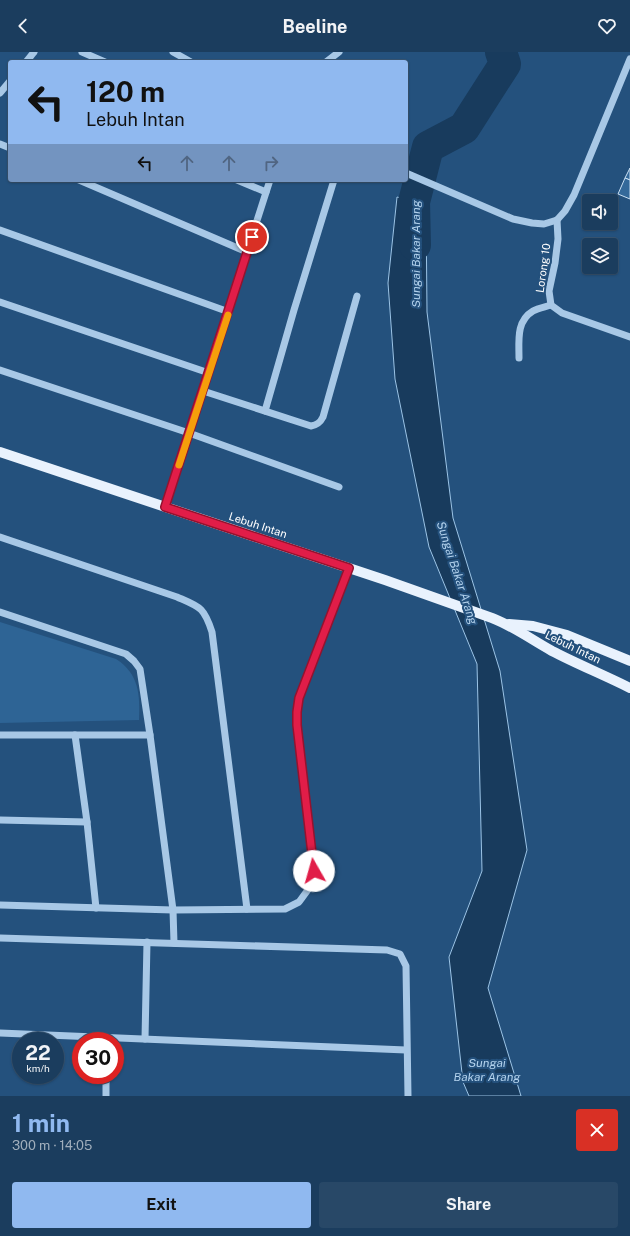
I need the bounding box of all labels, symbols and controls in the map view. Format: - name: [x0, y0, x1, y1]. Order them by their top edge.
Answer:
- icon: back: [12, 15, 34, 37]
- icon: heart: [596, 15, 618, 37]
- text: Beeline: [283, 16, 347, 37]
- text: 120 m: [86, 75, 165, 108]
- icon: left: [20, 76, 72, 128]
- text: Lebuh Intan: [86, 109, 185, 130]
- icon: left: [134, 152, 156, 174]
- icon: ahead: [176, 152, 198, 174]
- icon: ahead: [218, 152, 240, 174]
- icon: right: [260, 152, 282, 174]
- map controls: [582, 194, 618, 274]
- button: sound: [582, 194, 618, 230]
- water label: Sungai Bakar Arang: [409, 199, 423, 308]
- pin: [235, 220, 269, 254]
- icon: arrive: [241, 226, 263, 248]
- button: layers: [582, 238, 618, 274]
- street label: Lorong 10: [534, 242, 552, 294]
- street label: Lebuh Intan: [227, 510, 289, 540]
- water label: Sungai Bakar Arang: [434, 520, 481, 627]
- street label: Lebuh Intan: [543, 628, 603, 666]
- position arrow: [293, 850, 335, 892]
- speed limit sign: 30: [72, 1032, 124, 1084]
- text: 22: [25, 1041, 51, 1065]
- water label: Sungai Bakar Arang: [454, 1056, 521, 1084]
- text: km/h: [26, 1062, 50, 1074]
- text: 1 min: [12, 1109, 70, 1137]
- button: close: [576, 1109, 618, 1151]
- text: 300 m · 14:05: [12, 1138, 92, 1153]
- button: Exit: [12, 1182, 311, 1228]
- button: Share: [319, 1182, 618, 1228]

